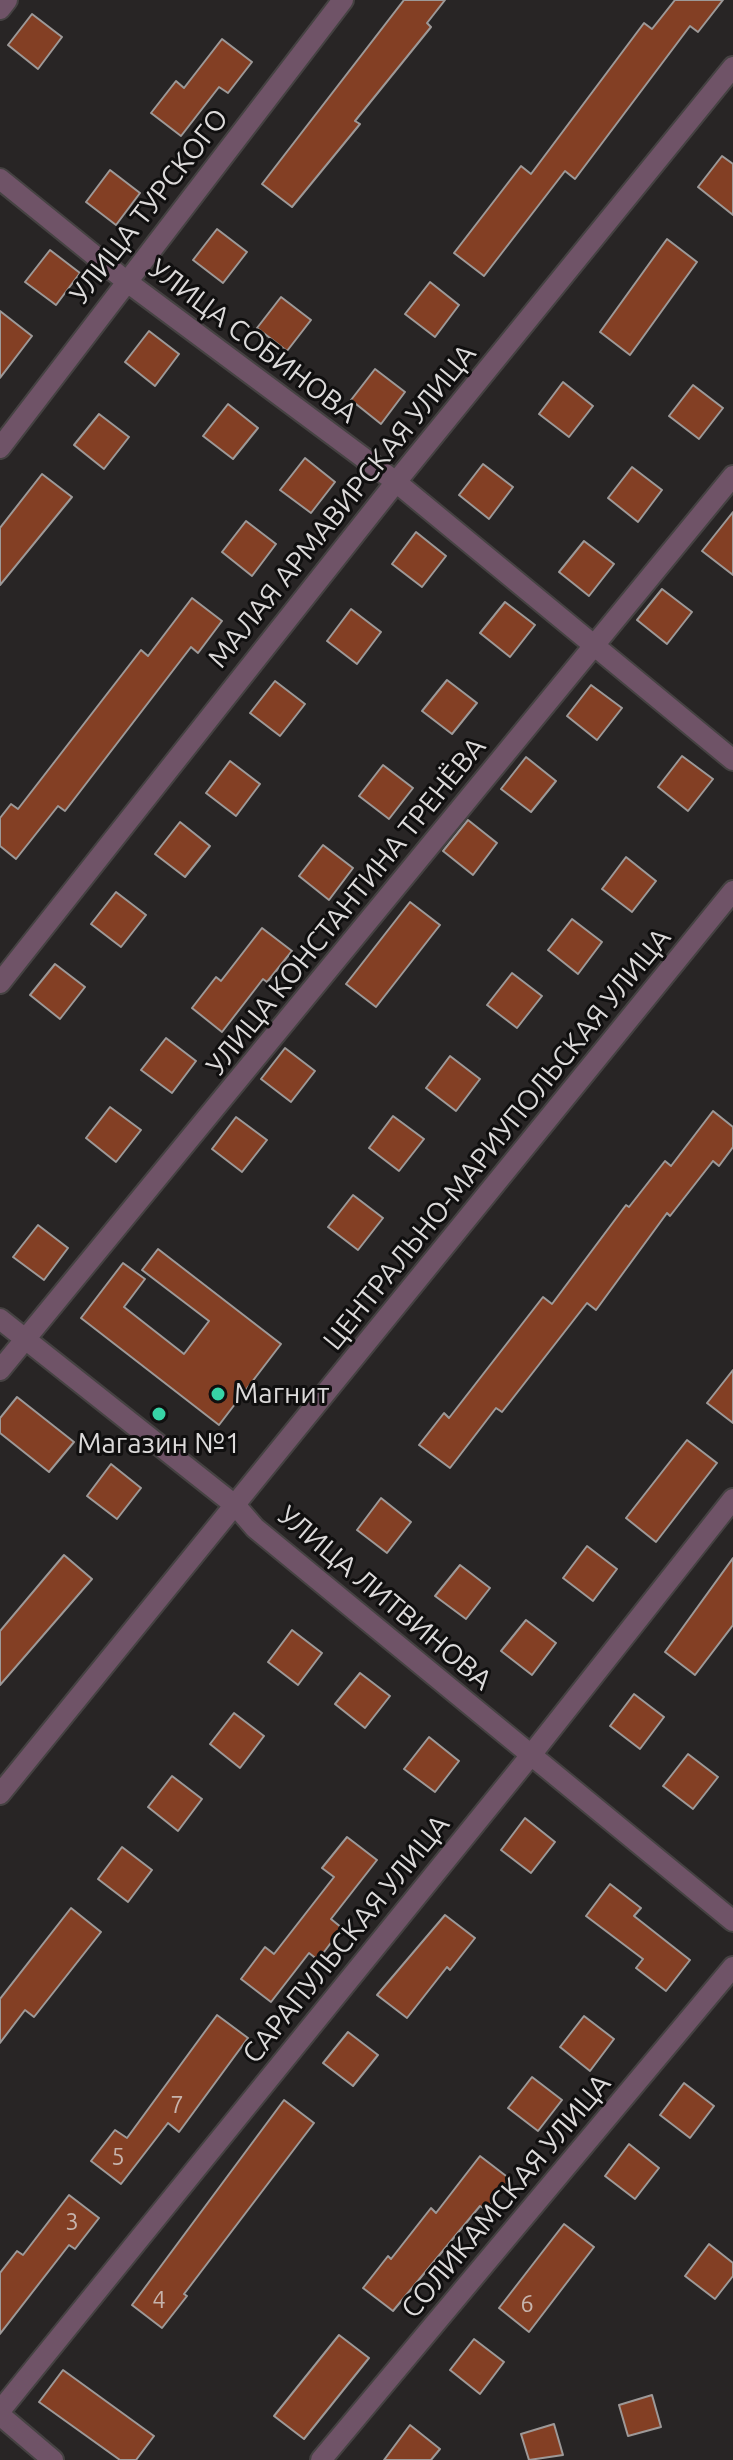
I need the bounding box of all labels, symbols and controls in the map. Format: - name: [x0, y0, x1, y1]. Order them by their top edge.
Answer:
- street label: УЛИЦА ТУРСКОГО: [63, 102, 235, 310]
- street label: УЛИЦА СОБИНОВА: [142, 252, 364, 430]
- street label: МАЛАЯ АРМАВИРСКАЯ УЛИЦА: [201, 337, 483, 675]
- street label: УЛИЦА КОНСТАНТИНА ТРЕНЁВА: [199, 730, 493, 1082]
- street label: ЦЕНТРАЛЬНО-МАРИУПОЛЬСКАЯ УЛИЦА: [316, 921, 678, 1357]
- place label: Магнит: [234, 1377, 329, 1411]
- marker: Магнит: [209, 1385, 227, 1403]
- marker: Магазин №1: [150, 1405, 168, 1423]
- place label: Магазин №1: [77, 1427, 241, 1461]
- street label: УЛИЦА ЛИТВИНОВА: [271, 1499, 499, 1697]
- street label: САРАПУЛЬСКАЯ УЛИЦА: [236, 1808, 456, 2070]
- street label: СОЛИКАМСКАЯ УЛИЦА: [394, 2067, 618, 2325]
- house number: 7: [170, 2091, 184, 2119]
- house number: 5: [111, 2143, 125, 2171]
- house number: 3: [65, 2208, 79, 2236]
- house number: 4: [152, 2286, 166, 2314]
- house number: 6: [520, 2290, 534, 2318]

